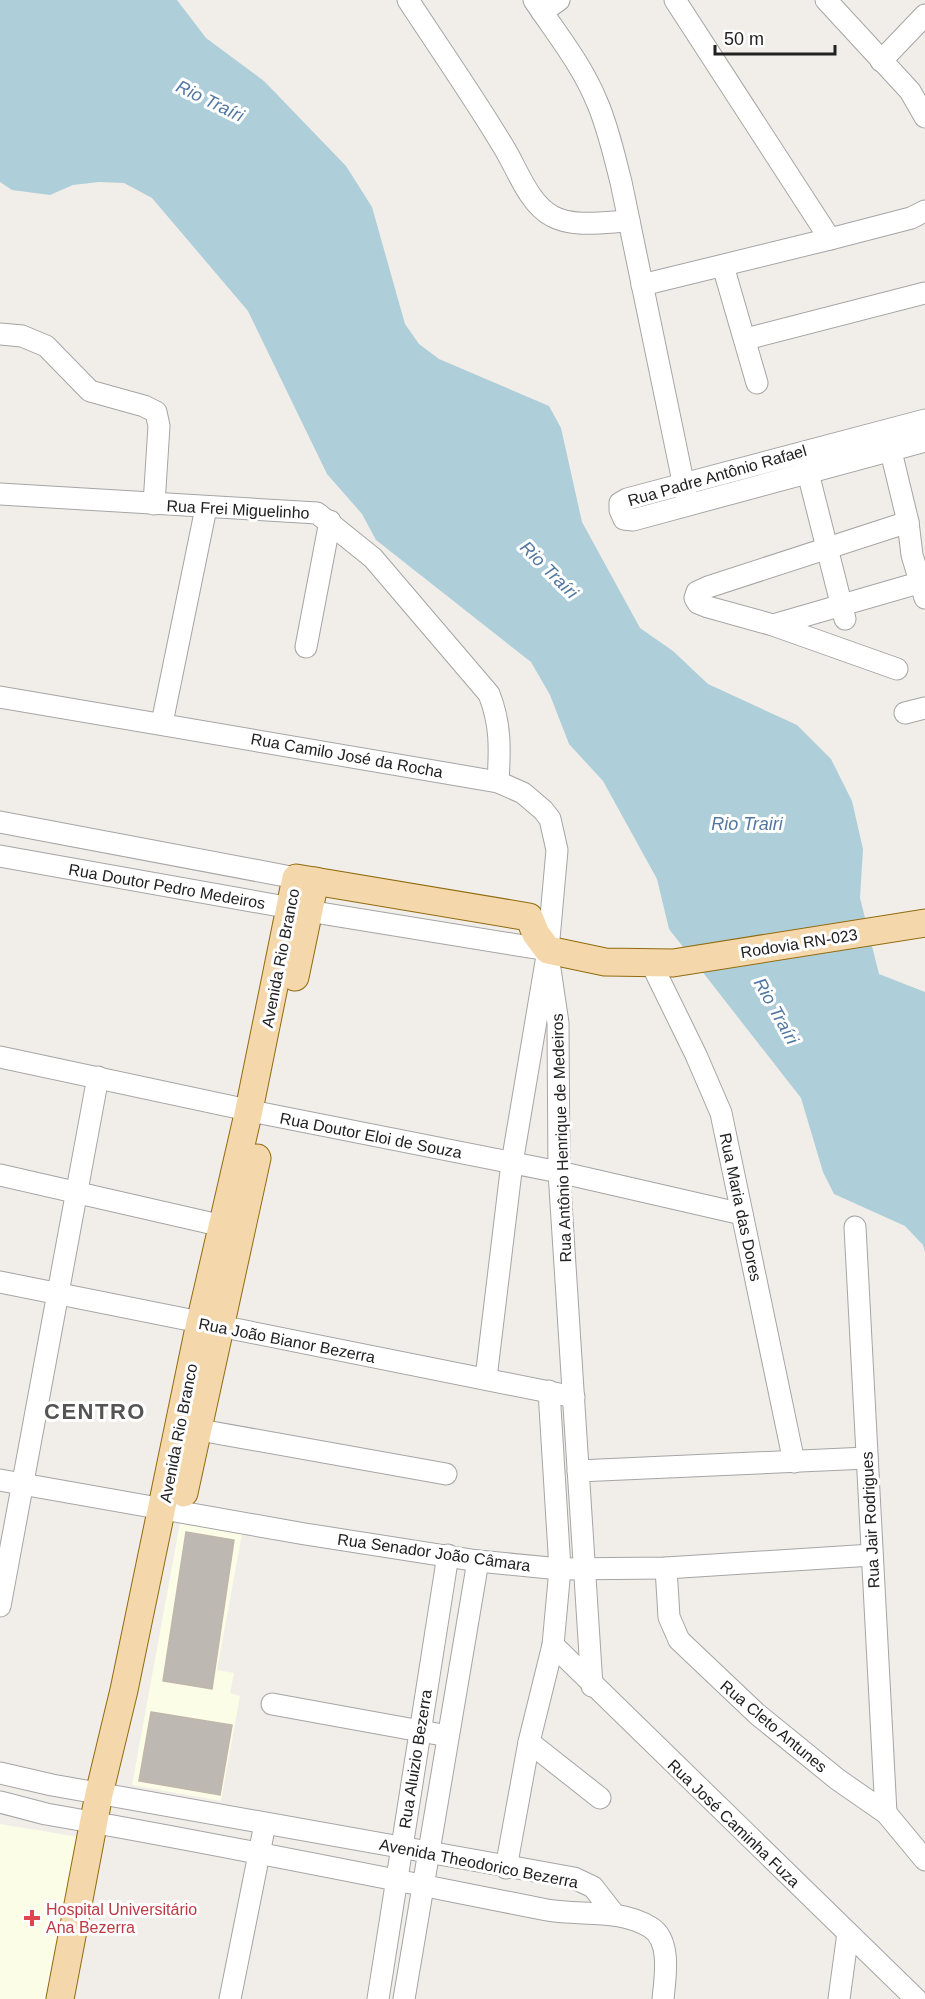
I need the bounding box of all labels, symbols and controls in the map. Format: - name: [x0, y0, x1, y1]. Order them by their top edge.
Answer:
- scale bar: [715, 18, 835, 56]
- text: 50 m: [724, 29, 764, 49]
- water label: Rio Traíri: [173, 76, 248, 126]
- street label: Rua Padre Antônio Rafael: [626, 442, 808, 509]
- street label: Rua Frei Miguelinho: [166, 497, 310, 522]
- water label: Rio Traíri: [516, 537, 582, 603]
- street label: Rua Camilo José da Rocha: [250, 730, 444, 781]
- water label: Rio Trairi: [711, 814, 784, 834]
- street label: Rua Doutor Pedro Medeiros: [67, 861, 266, 912]
- street label: Avenida Rio Branco: [259, 887, 302, 1029]
- street label: Rodovia RN-023: [739, 926, 859, 961]
- water label: Rio Traíri: [750, 974, 803, 1049]
- street label: Rua Antônio Henrique de Medeiros: [549, 1013, 574, 1263]
- street label: Rua Doutor Eloi de Souza: [278, 1109, 463, 1162]
- street label: Rua Maria das Dores: [716, 1131, 765, 1283]
- street label: Rua João Bianor Bezerra: [197, 1315, 377, 1366]
- street label: Avenida Rio Branco: [157, 1362, 200, 1504]
- district label: CENTRO: [44, 1399, 146, 1424]
- street label: Rua Jair Rodrigues: [858, 1451, 883, 1589]
- street label: Rua Senador João Câmara: [336, 1531, 532, 1574]
- street label: Rua Cleto Antunes: [717, 1677, 830, 1776]
- street label: Rua Aluizio Bezerra: [396, 1688, 435, 1830]
- street label: Rua José Caminha Fuza: [664, 1756, 803, 1891]
- street label: Avenida Theodorico Bezerra: [378, 1836, 580, 1891]
- place label: Hospital Universitário Ana Bezerra: [46, 1901, 197, 1936]
- marker: Hospital Universitário Ana Bezerra: [23, 1909, 41, 1927]

